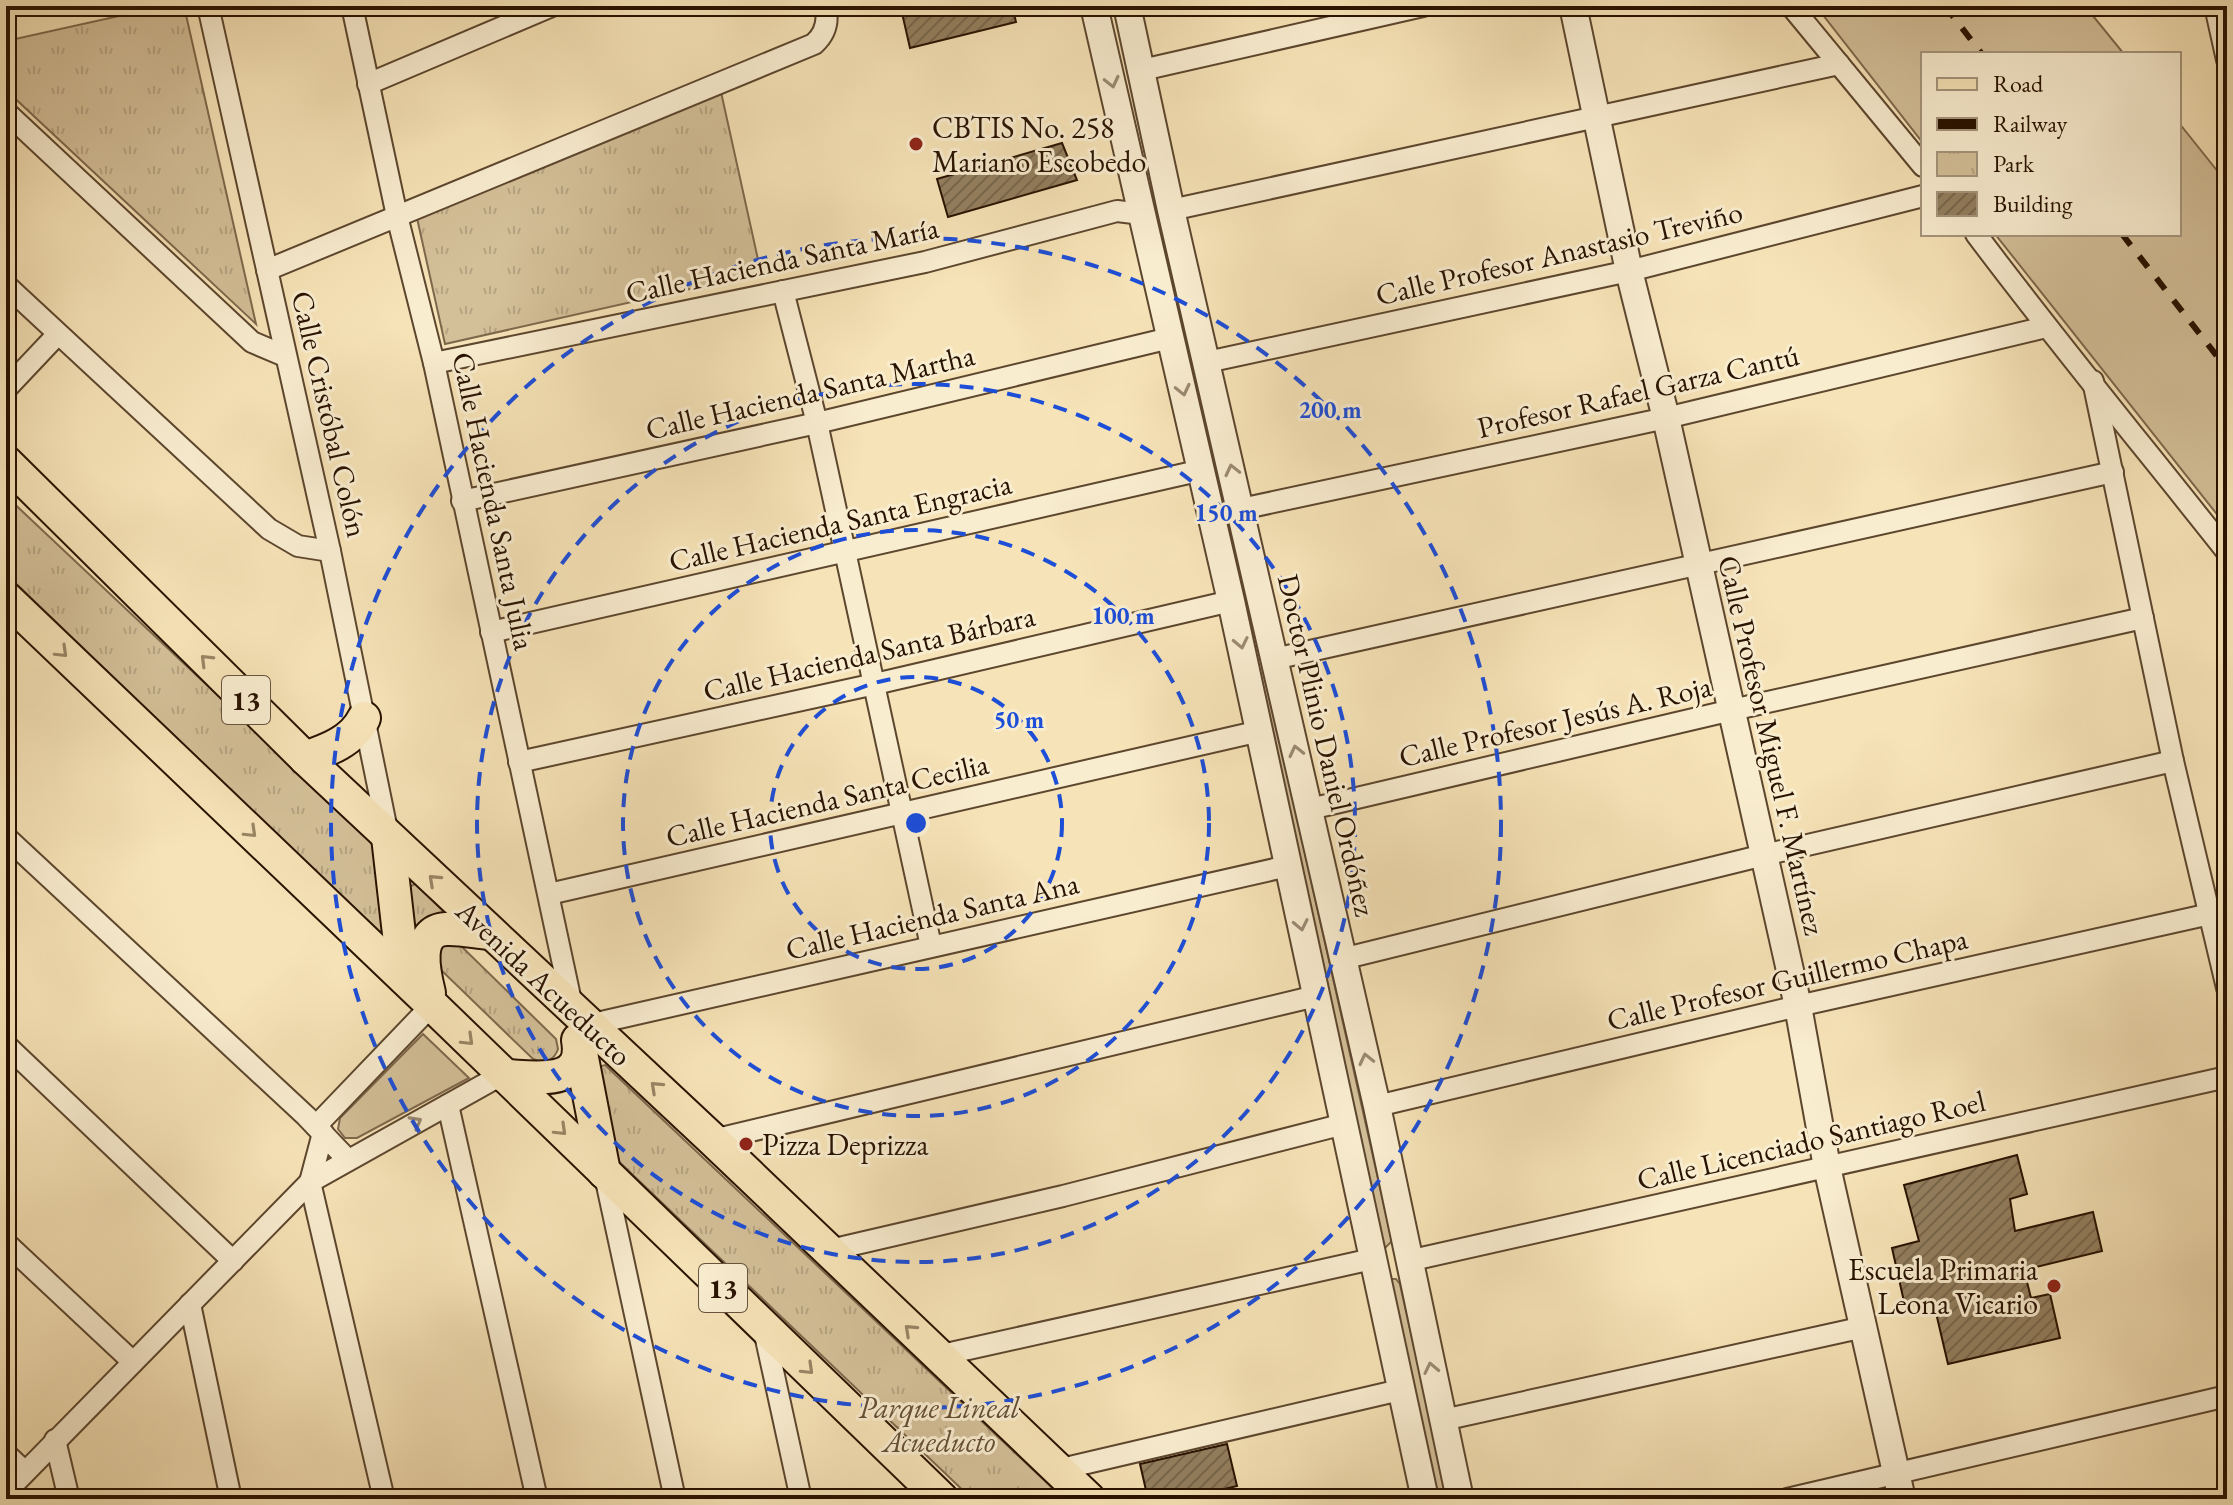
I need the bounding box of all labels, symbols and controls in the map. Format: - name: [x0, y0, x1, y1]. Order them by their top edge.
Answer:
- legend: [1921, 52, 2181, 236]
- text: Road: [1993, 68, 2044, 99]
- one-way arrow: [1102, 75, 1119, 88]
- place label: CBTIS No. 258 Mariano Escobedo: [932, 108, 1146, 181]
- text: Railway: [1993, 108, 2068, 139]
- marker: CBTIS No. 258 Mariano Escobedo: [907, 135, 925, 153]
- text: Park: [1993, 148, 2035, 179]
- text: Building: [1993, 188, 2073, 219]
- street label: Calle Profesor Anastasio Treviño: [1372, 192, 1746, 314]
- street label: Calle Hacienda Santa María: [622, 208, 942, 312]
- street label: Calle Cristóbal Colón: [283, 287, 377, 541]
- street label: Calle Hacienda Santa Martha: [642, 335, 978, 449]
- street label: Profesor Rafael Garza Cantú: [1473, 335, 1803, 447]
- street label: Calle Hacienda Santa Julia: [443, 348, 545, 654]
- one-way arrow: [1174, 383, 1191, 396]
- text: 200 m: [1298, 394, 1362, 425]
- street label: Calle Hacienda Santa Engracia: [665, 464, 1015, 580]
- one-way arrow: [1224, 464, 1241, 477]
- text: 150 m: [1194, 497, 1258, 528]
- street label: Calle Profesor Miguel F. Martínez: [1709, 551, 1835, 939]
- street label: Doctor Plinio Daniel Ordóñez: [1269, 570, 1385, 920]
- street label: Calle Hacienda Santa Bárbara: [699, 596, 1039, 710]
- text: 100 m: [1091, 600, 1155, 631]
- one-way arrow: [1232, 636, 1249, 650]
- one-way arrow: [53, 643, 68, 657]
- one-way arrow: [201, 655, 215, 670]
- street label: Calle Profesor Jesús A. Roja: [1395, 666, 1715, 776]
- road number: 13: [222, 676, 270, 724]
- text: 50 m: [994, 704, 1044, 735]
- street label: Calle Hacienda Santa Cecilia: [662, 744, 992, 856]
- one-way arrow: [1288, 744, 1305, 758]
- centre of rings: [902, 809, 930, 837]
- one-way arrow: [242, 822, 256, 837]
- street label: Calle Hacienda Santa Ana: [782, 863, 1082, 969]
- one-way arrow: [428, 875, 443, 889]
- street label: Avenida Acueducto: [447, 891, 640, 1075]
- one-way arrow: [1292, 918, 1309, 931]
- street label: Calle Profesor Guillermo Chapa: [1603, 919, 1971, 1039]
- one-way arrow: [459, 1031, 474, 1045]
- one-way arrow: [1358, 1053, 1375, 1066]
- street label: Calle Licenciado Santiago Roel: [1633, 1081, 1989, 1199]
- one-way arrow: [651, 1082, 665, 1097]
- one-way arrow: [407, 1116, 422, 1132]
- one-way arrow: [552, 1121, 566, 1135]
- place label: Pizza Deprizza: [762, 1125, 928, 1164]
- marker: Pizza Deprizza: [737, 1135, 755, 1153]
- place label: Escuela Primaria Leona Vicario: [1848, 1250, 2038, 1323]
- road number: 13: [699, 1264, 747, 1312]
- marker: Escuela Primaria Leona Vicario: [2045, 1277, 2063, 1295]
- one-way arrow: [905, 1325, 919, 1339]
- one-way arrow: [799, 1360, 813, 1375]
- one-way arrow: [1423, 1362, 1440, 1375]
- park label: Parque Lineal Acueducto: [859, 1388, 1021, 1461]

